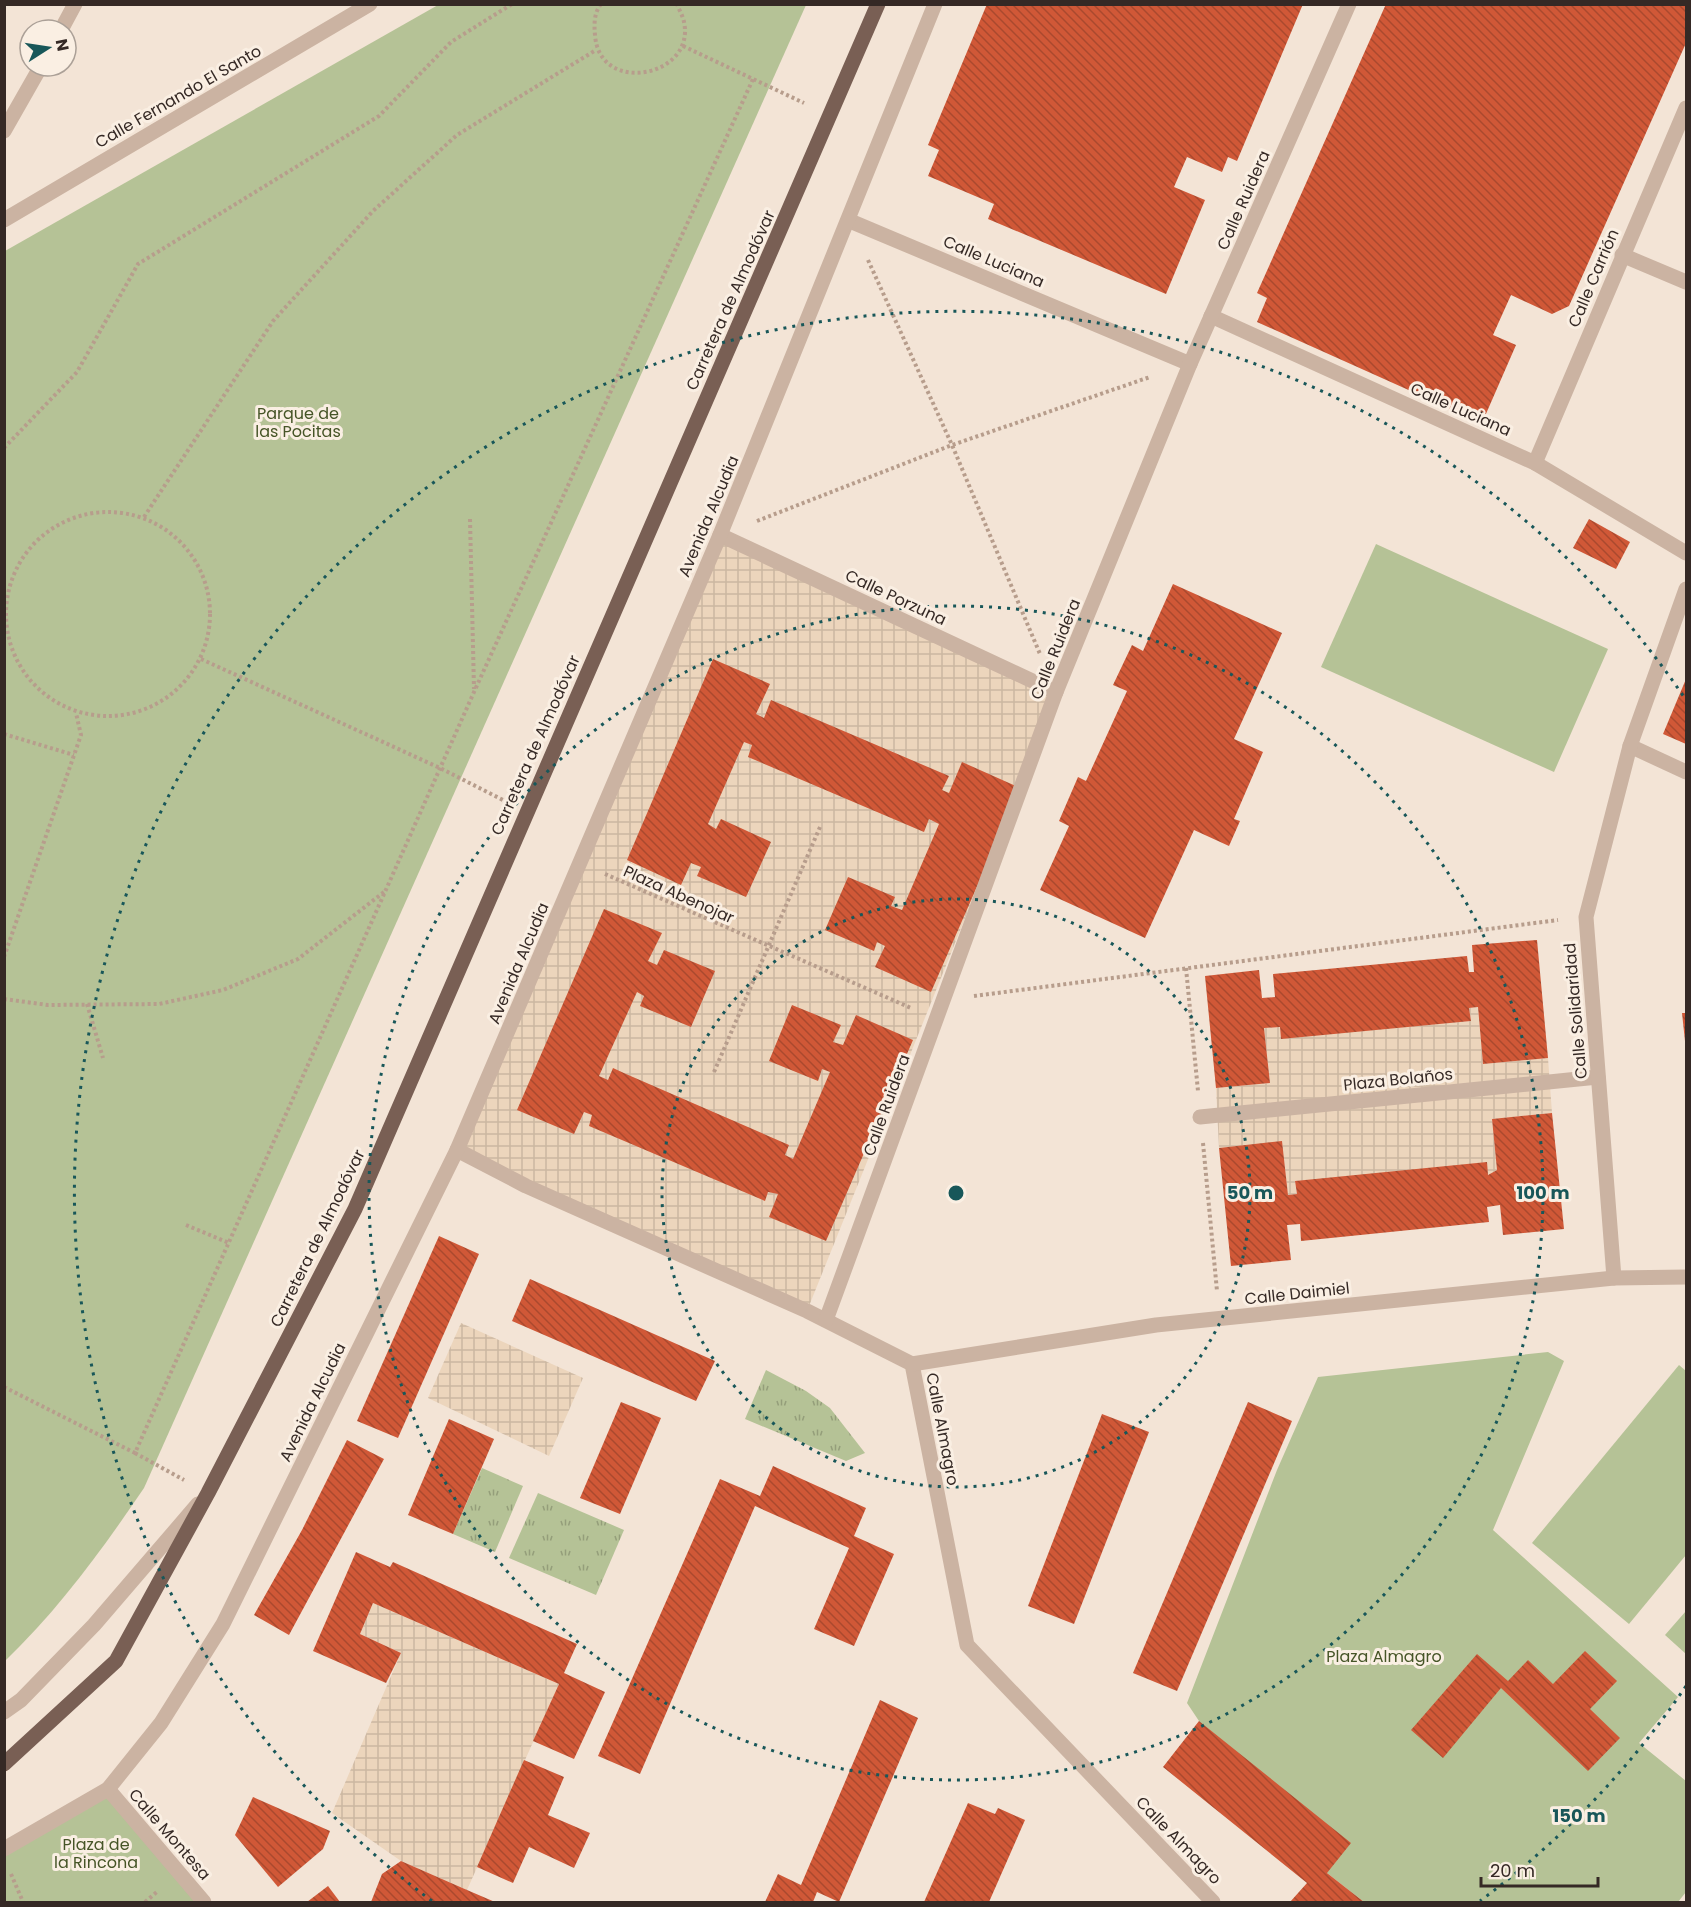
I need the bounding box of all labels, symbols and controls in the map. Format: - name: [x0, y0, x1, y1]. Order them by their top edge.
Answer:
- north arrow: [18, 18, 78, 78]
- text: N: [50, 37, 75, 53]
- street label: Calle Fernando El Santo: [91, 39, 266, 154]
- street label: Calle Ruidera: [1211, 147, 1276, 254]
- street label: Carretera de Almodóvar: [680, 206, 781, 394]
- street label: Calle Carrión: [1562, 225, 1625, 331]
- street label: Calle Luciana: [940, 230, 1048, 293]
- street label: Calle Luciana: [1407, 377, 1515, 442]
- park label: Parque de las Pocitas: [255, 402, 341, 443]
- street label: Avenida Alcudia: [672, 452, 744, 581]
- street label: Calle Porzuna: [841, 564, 950, 631]
- street label: Calle Ruidera: [1025, 595, 1086, 703]
- street label: Carretera de Almodóvar: [485, 651, 586, 839]
- street label: Plaza Abenojar: [620, 860, 738, 929]
- street label: Avenida Alcudia: [482, 899, 554, 1028]
- street label: Calle Solidaridad: [1558, 942, 1593, 1080]
- street label: Calle Ruidera: [857, 1051, 916, 1159]
- street label: Plaza Bolaños: [1342, 1062, 1454, 1097]
- street label: Carretera de Almodóvar: [264, 1145, 371, 1331]
- text: 50 m: [1227, 1180, 1273, 1205]
- text: 100 m: [1516, 1180, 1570, 1205]
- centre of rings: [946, 1183, 966, 1203]
- street label: Calle Daimiel: [1243, 1277, 1351, 1310]
- street label: Avenida Alcudia: [274, 1339, 351, 1466]
- street label: Calle Almagro: [920, 1371, 965, 1487]
- park label: Plaza Almagro: [1326, 1645, 1442, 1668]
- street label: Calle Montesa: [123, 1784, 216, 1885]
- street label: Calle Almagro: [1131, 1791, 1227, 1889]
- text: 150 m: [1552, 1803, 1606, 1828]
- park label: Plaza de la Rincona: [54, 1833, 138, 1874]
- scale bar: [1481, 1850, 1598, 1888]
- text: 20 m: [1490, 1858, 1535, 1883]

